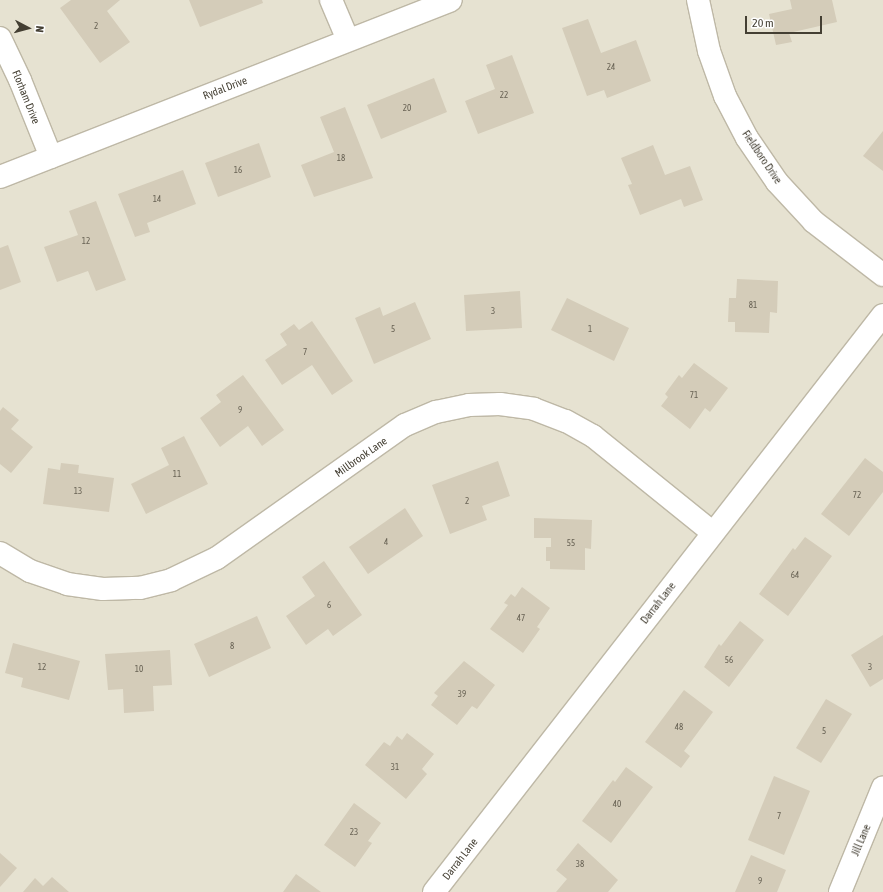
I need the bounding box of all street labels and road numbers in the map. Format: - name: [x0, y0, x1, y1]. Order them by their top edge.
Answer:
- street label: Florham Drive: [9, 68, 43, 126]
- street label: Rydal Drive: [201, 74, 249, 102]
- street label: Fieldboro Drive: [739, 128, 785, 186]
- street label: Millbrook Lane: [332, 434, 390, 480]
- street label: Darrah Lane: [638, 580, 678, 626]
- street label: Jill Lane: [848, 822, 874, 858]
- street label: Darrah Lane: [440, 836, 480, 882]

